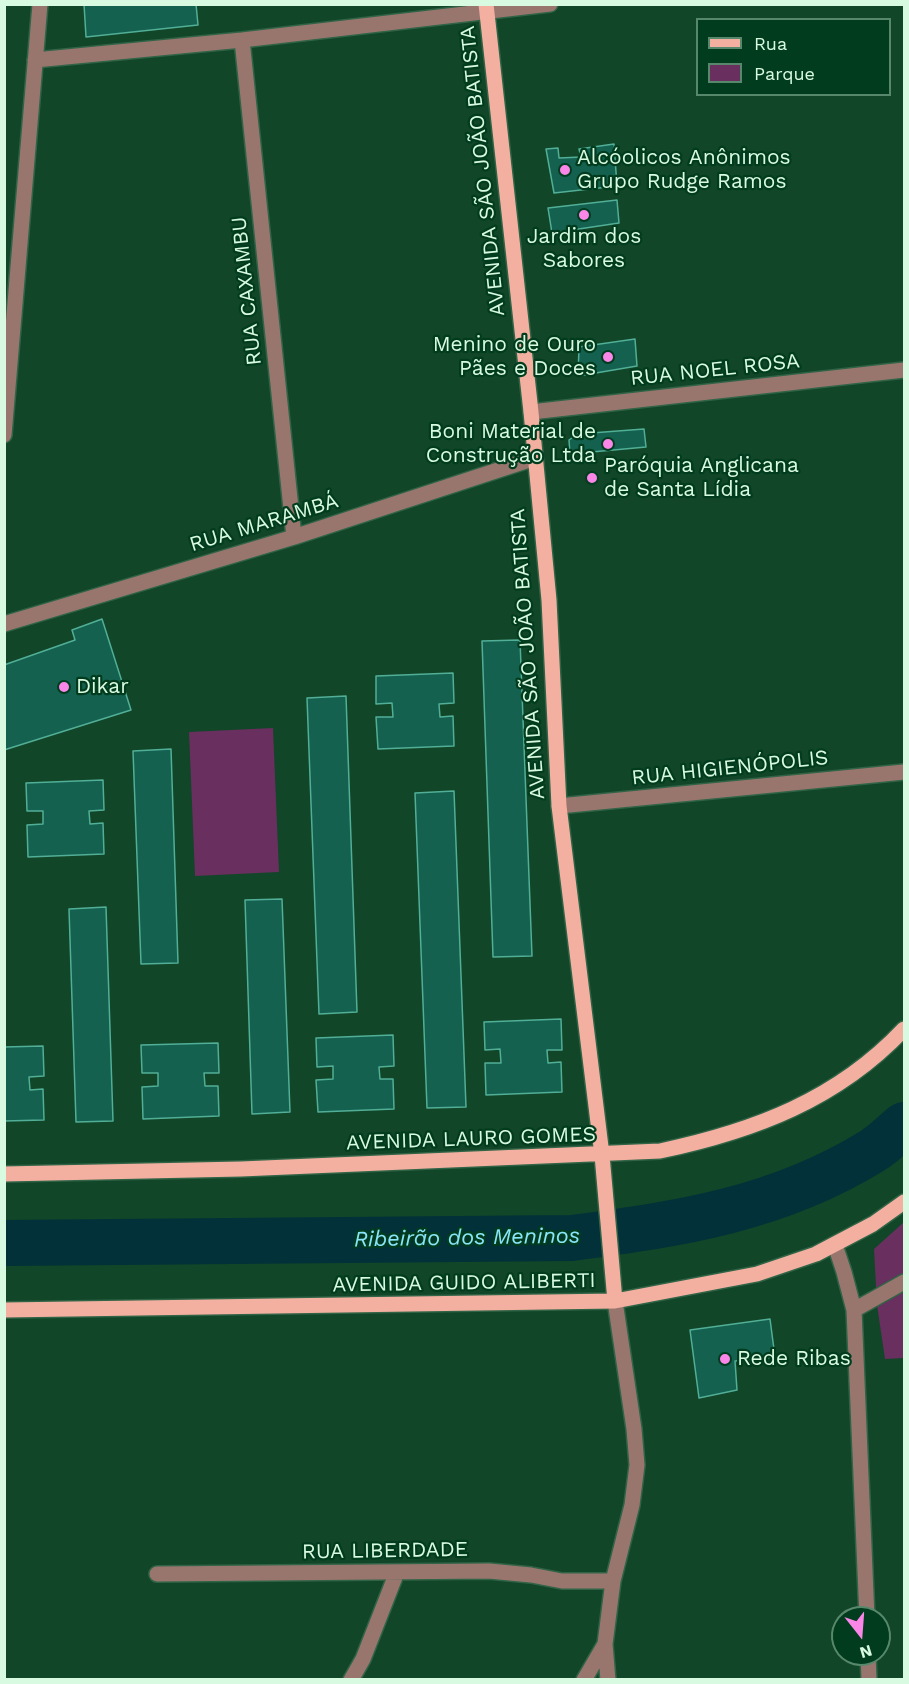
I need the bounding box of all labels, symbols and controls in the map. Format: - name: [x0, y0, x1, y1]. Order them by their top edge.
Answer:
- legend: [696, 18, 891, 96]
- street label: AVENIDA SÃO JOÃO BATISTA: [455, 25, 511, 317]
- text: Rua: [754, 33, 787, 54]
- text: Parque: [754, 63, 815, 84]
- place label: Alcóolicos Anônimos Grupo Rudge Ramos: [577, 145, 791, 195]
- marker: Alcóolicos Anônimos Grupo Rudge Ramos: [558, 163, 572, 177]
- marker: Jardim dos Sabores: [577, 208, 591, 222]
- street label: RUA CAXAMBU: [227, 215, 267, 367]
- place label: Jardim dos Sabores: [527, 224, 641, 274]
- place label: Menino de Ouro Pães e Doces: [433, 332, 596, 382]
- street label: RUA NOEL ROSA: [629, 349, 801, 391]
- marker: Menino de Ouro Pães e Doces: [601, 350, 615, 364]
- place label: Boni Material de Construção Ltda: [426, 419, 596, 469]
- marker: Boni Material de Construção Ltda: [601, 437, 615, 451]
- place label: Paróquia Anglicana de Santa Lídia: [604, 453, 799, 503]
- marker: Paróquia Anglicana de Santa Lídia: [585, 471, 599, 485]
- street label: RUA MARAMBÁ: [187, 488, 341, 558]
- street label: AVENIDA SÃO JOÃO BATISTA: [505, 508, 551, 800]
- place label: Dikar: [76, 674, 129, 700]
- marker: Dikar: [57, 680, 71, 694]
- street label: RUA HIGIENÓPOLIS: [630, 745, 830, 791]
- street label: AVENIDA LAURO GOMES: [346, 1122, 596, 1156]
- water label: Ribeirão dos Meninos: [354, 1223, 580, 1253]
- street label: AVENIDA GUIDO ALIBERTI: [332, 1268, 596, 1298]
- place label: Rede Ribas: [737, 1346, 851, 1372]
- marker: Rede Ribas: [718, 1352, 732, 1366]
- street label: RUA LIBERDADE: [302, 1537, 468, 1565]
- north arrow: [831, 1606, 891, 1666]
- text: N: [857, 1641, 874, 1663]

